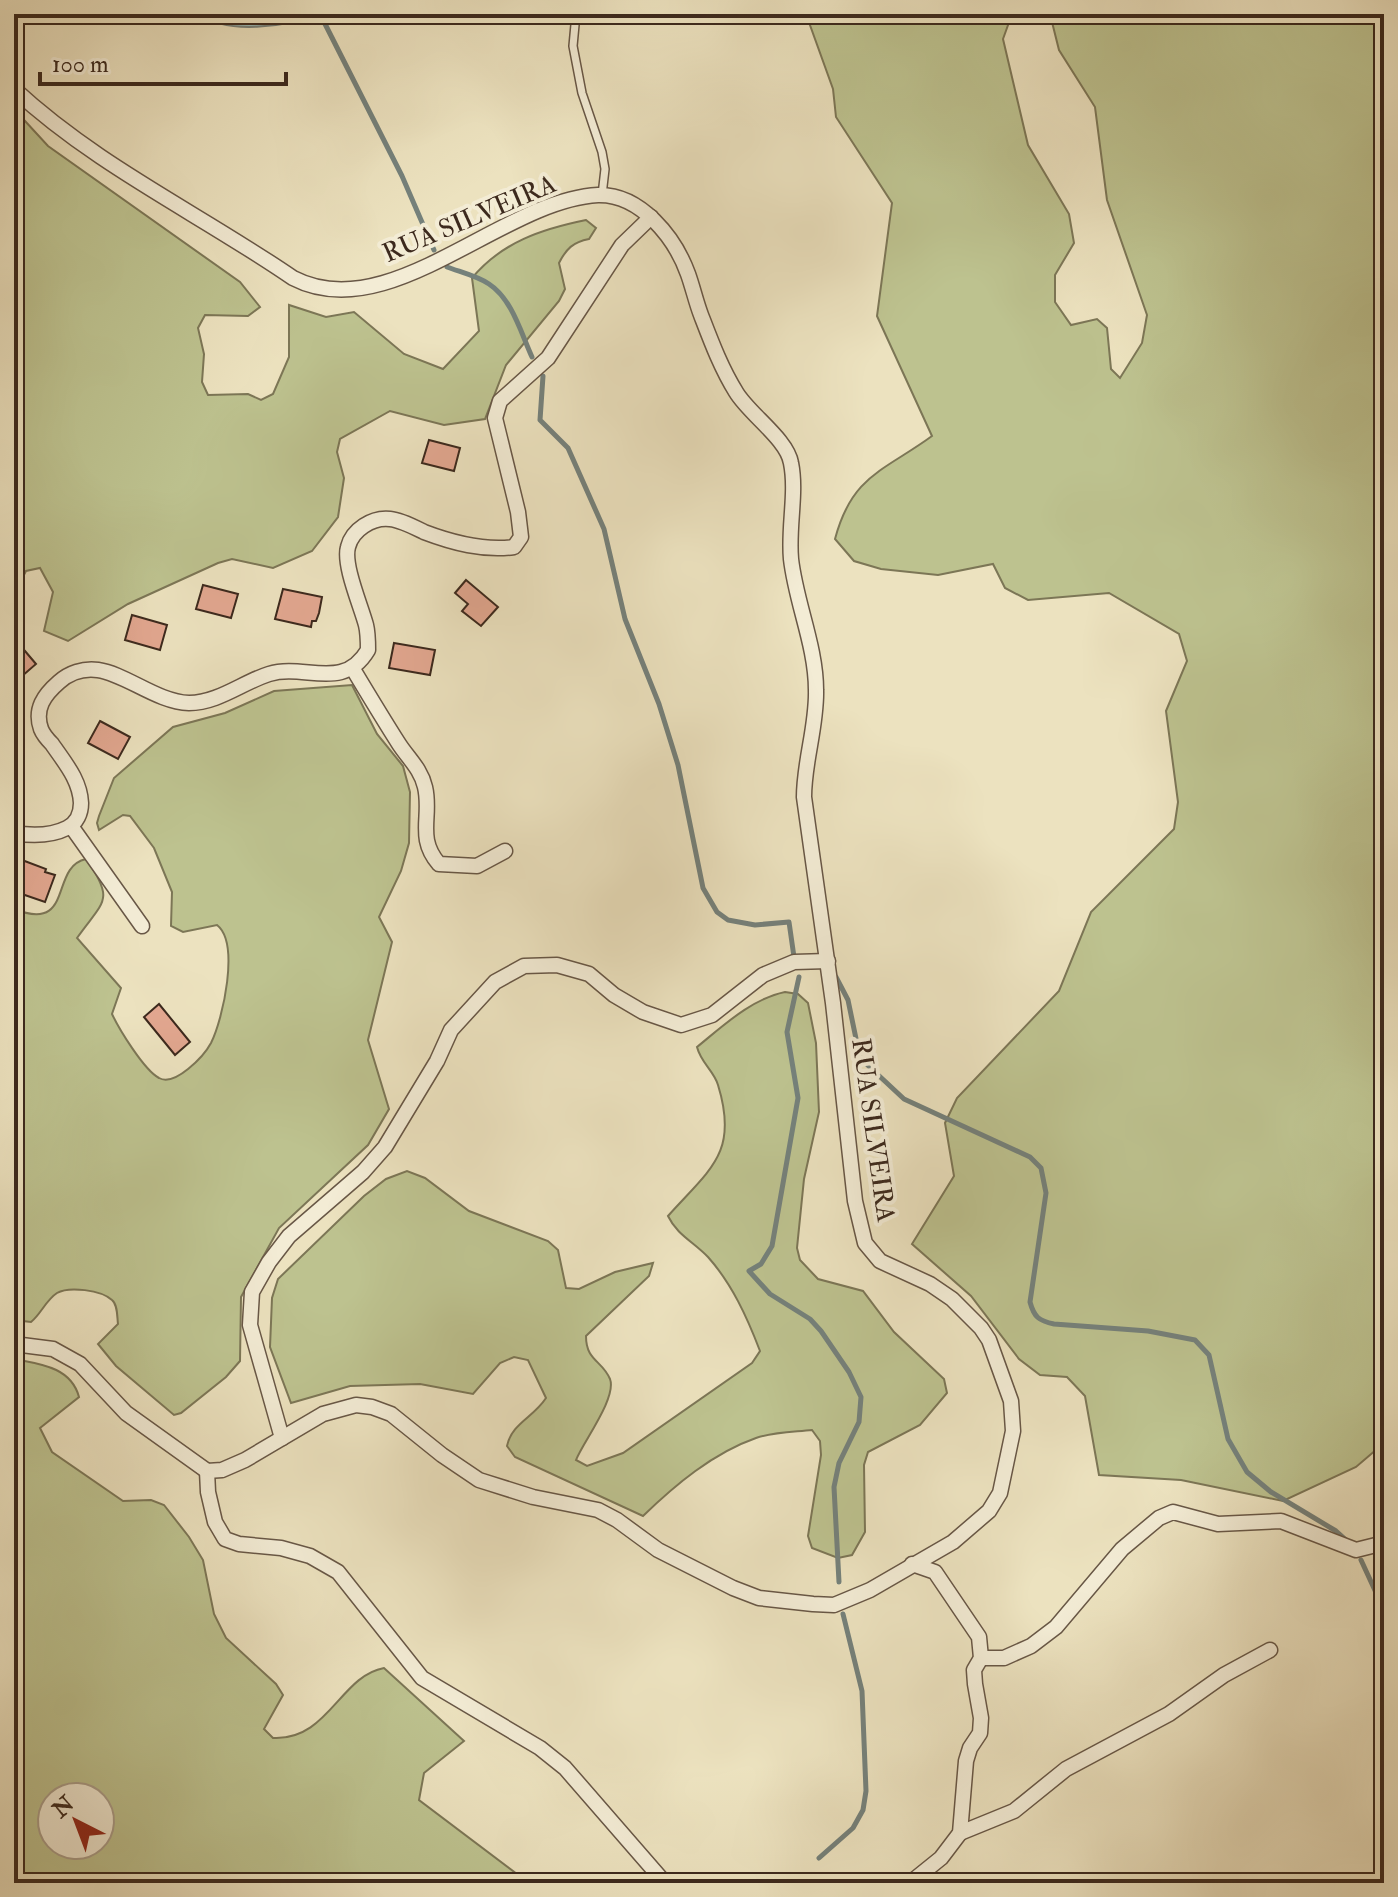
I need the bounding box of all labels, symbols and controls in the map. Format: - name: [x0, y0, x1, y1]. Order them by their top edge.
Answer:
- scale bar: [40, 36, 286, 86]
- text: 100 m: [52, 49, 109, 80]
- street label: RUA SILVEIRA: [378, 168, 561, 270]
- street label: RUA SILVEIRA: [844, 1036, 902, 1225]
- north arrow: [36, 1781, 116, 1861]
- text: N: [46, 1790, 80, 1825]

